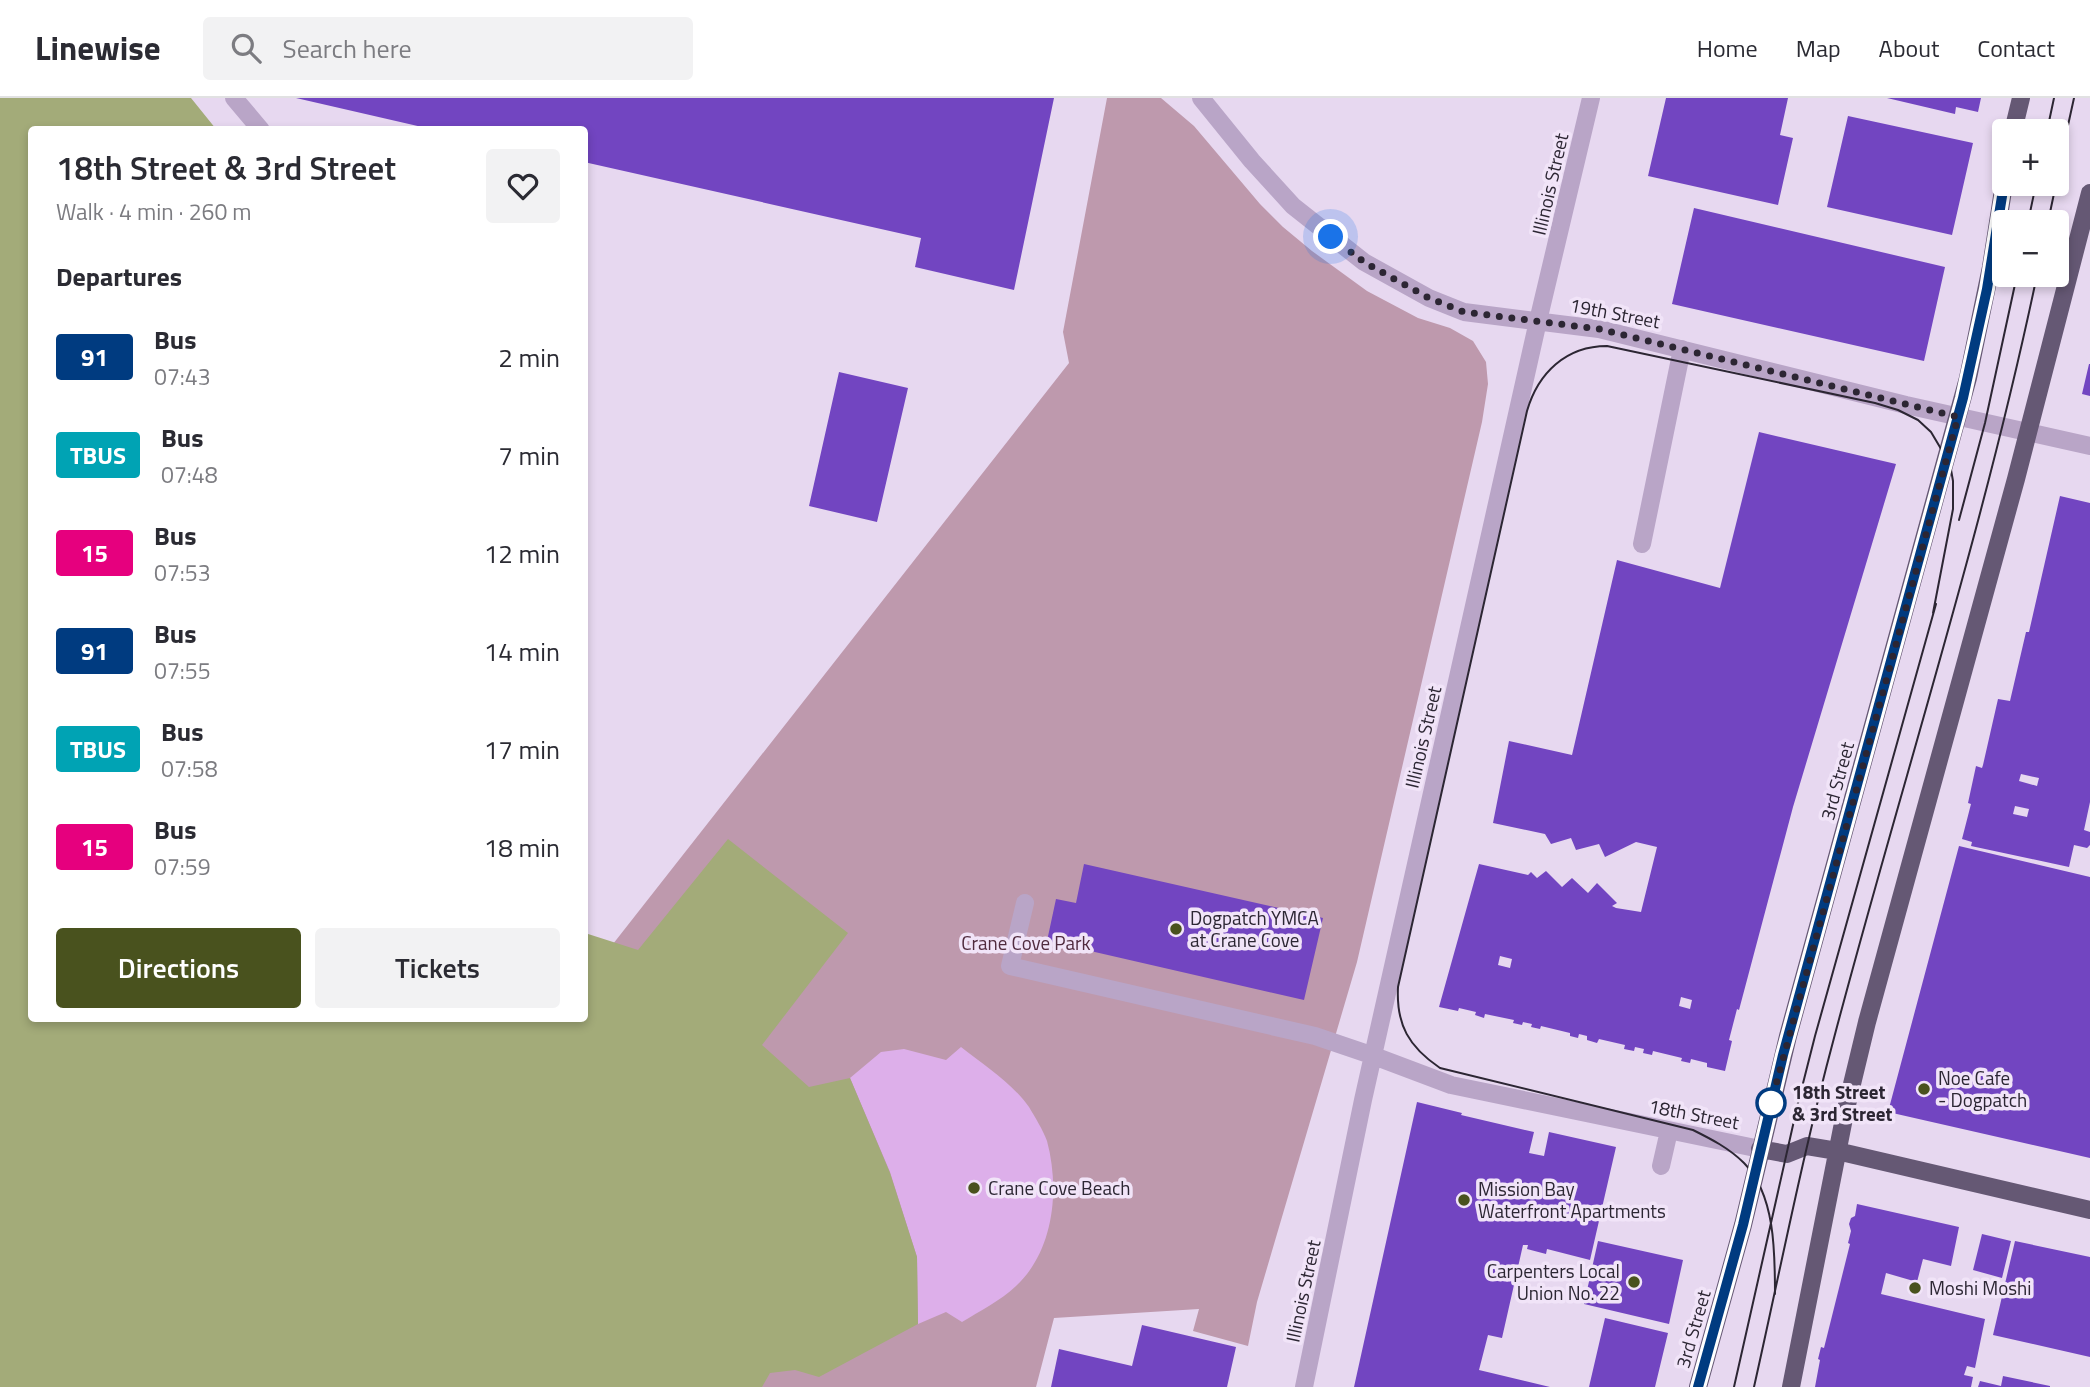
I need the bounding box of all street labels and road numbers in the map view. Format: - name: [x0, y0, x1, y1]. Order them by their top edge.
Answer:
- street label: Illinois Street: [1524, 130, 1575, 238]
- street label: 19th Street: [1568, 290, 1663, 336]
- street label: Illinois Street: [1397, 683, 1448, 791]
- street label: 3rd Street: [1812, 738, 1861, 823]
- street label: 18th Street: [1647, 1091, 1742, 1137]
- street label: Illinois Street: [1278, 1237, 1328, 1345]
- street label: 3rd Street: [1668, 1286, 1718, 1371]

